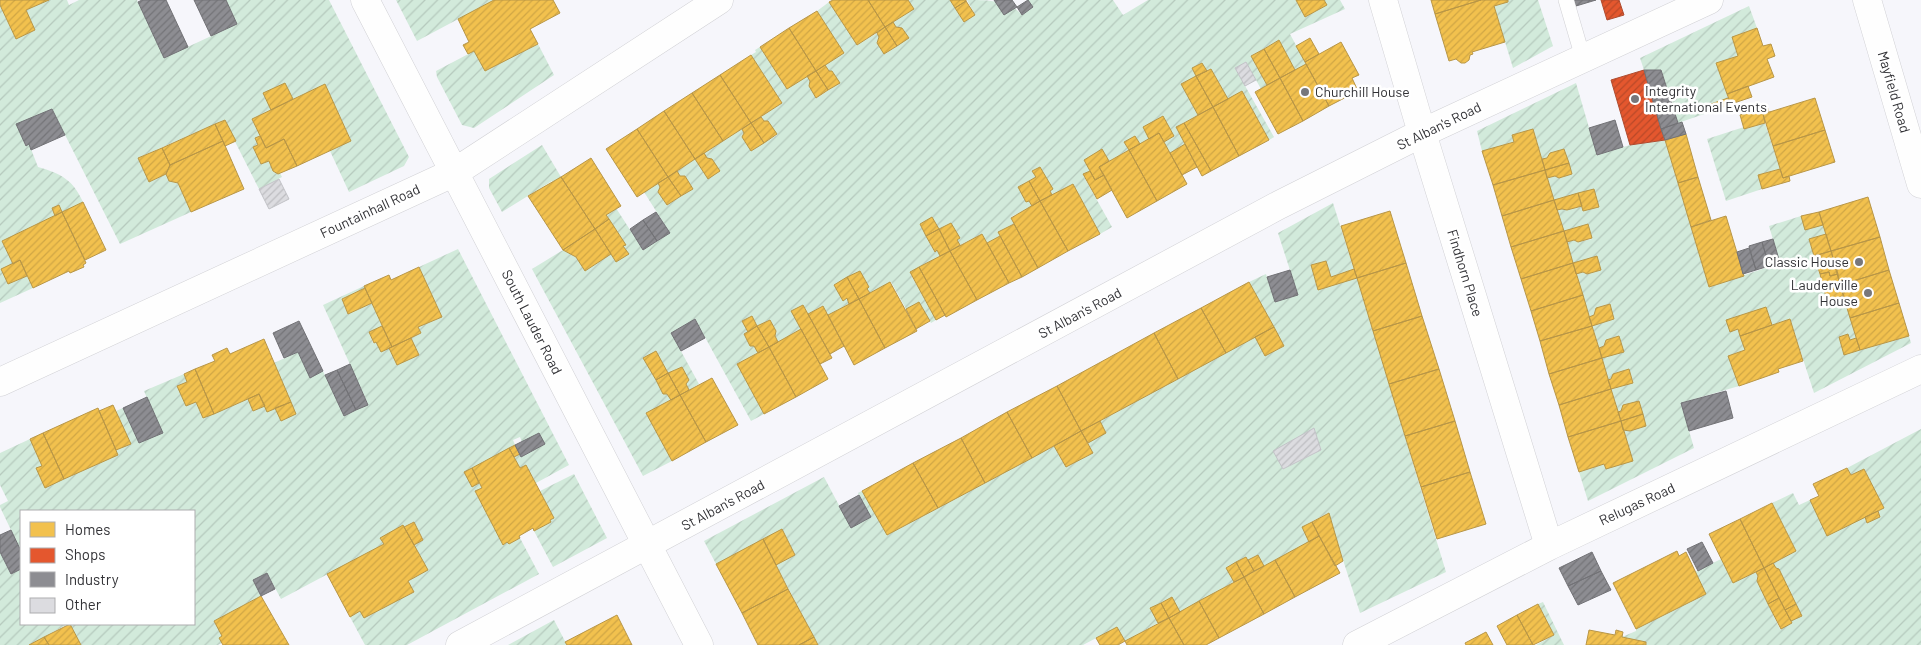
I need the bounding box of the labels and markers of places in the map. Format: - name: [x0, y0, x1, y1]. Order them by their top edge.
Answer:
- place label: Integrity International Events: [1645, 82, 1767, 115]
- place label: Churchill House: [1315, 83, 1410, 100]
- marker: Churchill House: [1299, 86, 1311, 98]
- marker: Integrity International Events: [1629, 93, 1641, 105]
- place label: Classic House: [1765, 253, 1849, 270]
- marker: Classic House: [1853, 256, 1865, 268]
- place label: Lauderville House: [1791, 276, 1858, 309]
- marker: Lauderville House: [1862, 287, 1874, 299]

